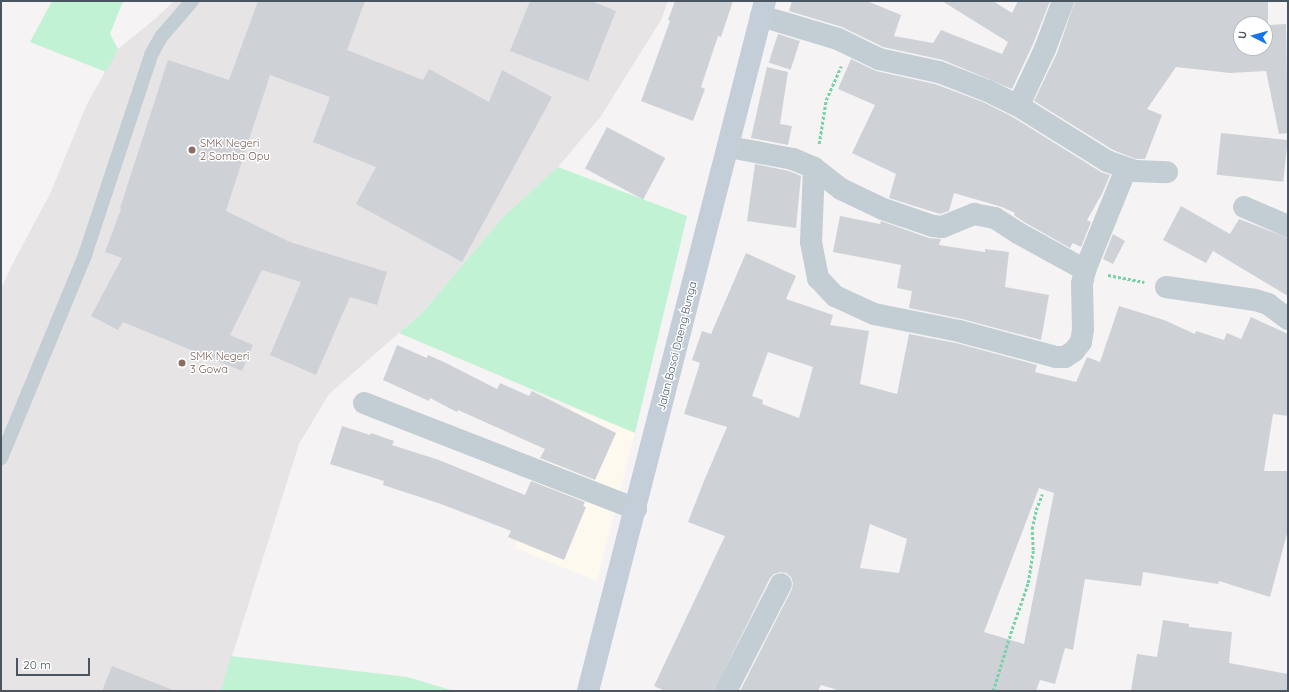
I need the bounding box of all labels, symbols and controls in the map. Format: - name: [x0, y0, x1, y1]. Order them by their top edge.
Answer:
- north arrow: [1233, 16, 1273, 56]
- text: U: [1235, 30, 1249, 39]
- place label: SMK Negeri 2 Somba Opu: [200, 137, 270, 163]
- marker: SMK Negeri 2 Somba Opu: [187, 145, 197, 155]
- street label: Jalan Basoi Daeng Bunga: [655, 280, 699, 412]
- place label: SMK Negeri 3 Gowa: [190, 350, 249, 376]
- marker: SMK Negeri 3 Gowa: [177, 358, 187, 368]
- scale bar: [18, 650, 92, 676]
- text: 20 m: [23, 657, 51, 672]

